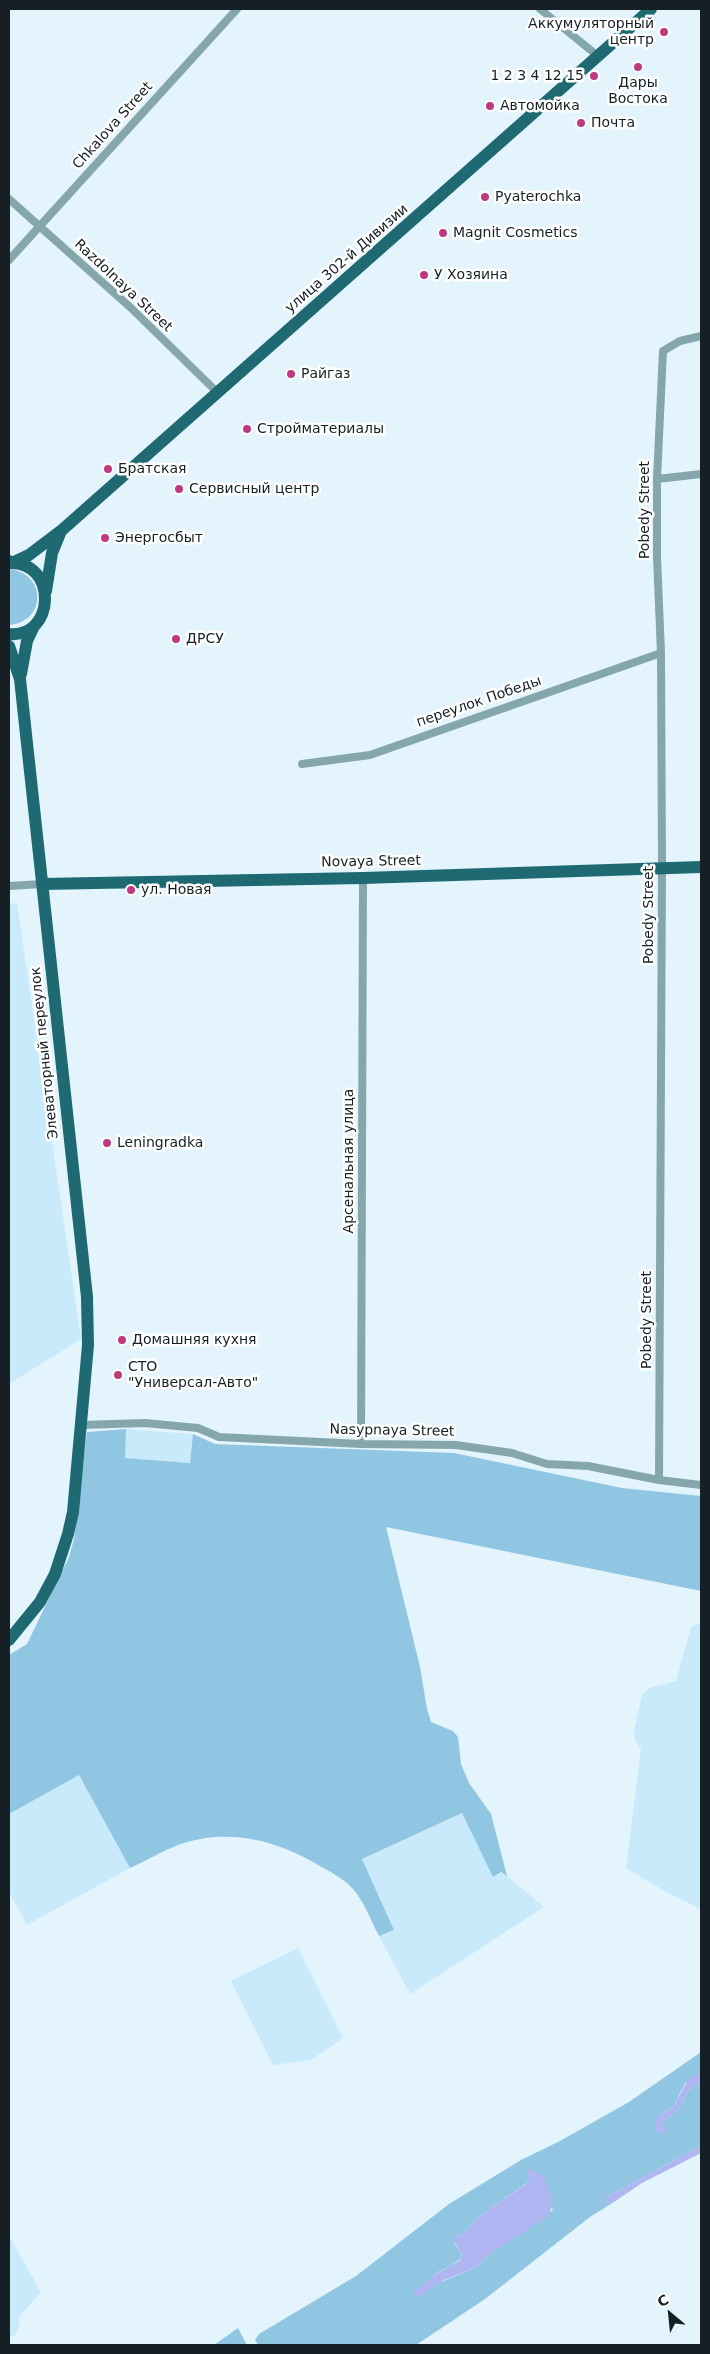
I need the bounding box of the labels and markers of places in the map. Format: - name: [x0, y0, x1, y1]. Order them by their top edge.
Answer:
- place label: Аккумуляторный центр: [528, 16, 654, 48]
- marker: Аккумуляторный центр: [658, 26, 670, 38]
- marker: Дары Востока: [632, 61, 644, 73]
- place label: 1 2 3 4 12 15: [490, 68, 584, 84]
- marker: 1 2 3 4 12 15: [588, 70, 600, 82]
- place label: Дары Востока: [608, 75, 668, 108]
- place label: Автомойка: [500, 98, 580, 114]
- marker: Автомойка: [484, 100, 496, 112]
- place label: Почта: [591, 115, 635, 131]
- marker: Почта: [575, 117, 587, 129]
- place label: Pyaterochka: [495, 189, 581, 205]
- marker: Pyaterochka: [479, 191, 491, 203]
- place label: Magnit Cosmetics: [453, 225, 578, 241]
- marker: Magnit Cosmetics: [437, 227, 449, 239]
- place label: У Хозяина: [434, 267, 508, 283]
- marker: У Хозяина: [418, 269, 430, 281]
- place label: Райгаз: [301, 366, 350, 382]
- marker: Райгаз: [285, 368, 297, 380]
- place label: Стройматериалы: [257, 421, 384, 437]
- marker: Стройматериалы: [241, 423, 253, 435]
- place label: Братская: [118, 461, 186, 477]
- marker: Братская: [102, 463, 114, 475]
- place label: Сервисный центр: [189, 481, 319, 497]
- marker: Сервисный центр: [173, 483, 185, 495]
- place label: Энергосбыт: [115, 530, 203, 546]
- marker: Энергосбыт: [99, 532, 111, 544]
- place label: ДРСУ: [186, 631, 224, 647]
- marker: ДРСУ: [170, 633, 182, 645]
- place label: ул. Новая: [141, 882, 211, 898]
- marker: ул. Новая: [125, 884, 137, 896]
- place label: Leningradka: [117, 1135, 203, 1151]
- marker: Leningradka: [101, 1137, 113, 1149]
- place label: Домашняя кухня: [132, 1332, 257, 1348]
- marker: Домашняя кухня: [116, 1334, 128, 1346]
- place label: СТО "Универсал-Авто": [128, 1359, 258, 1391]
- marker: СТО "Универсал-Авто": [112, 1369, 124, 1381]

